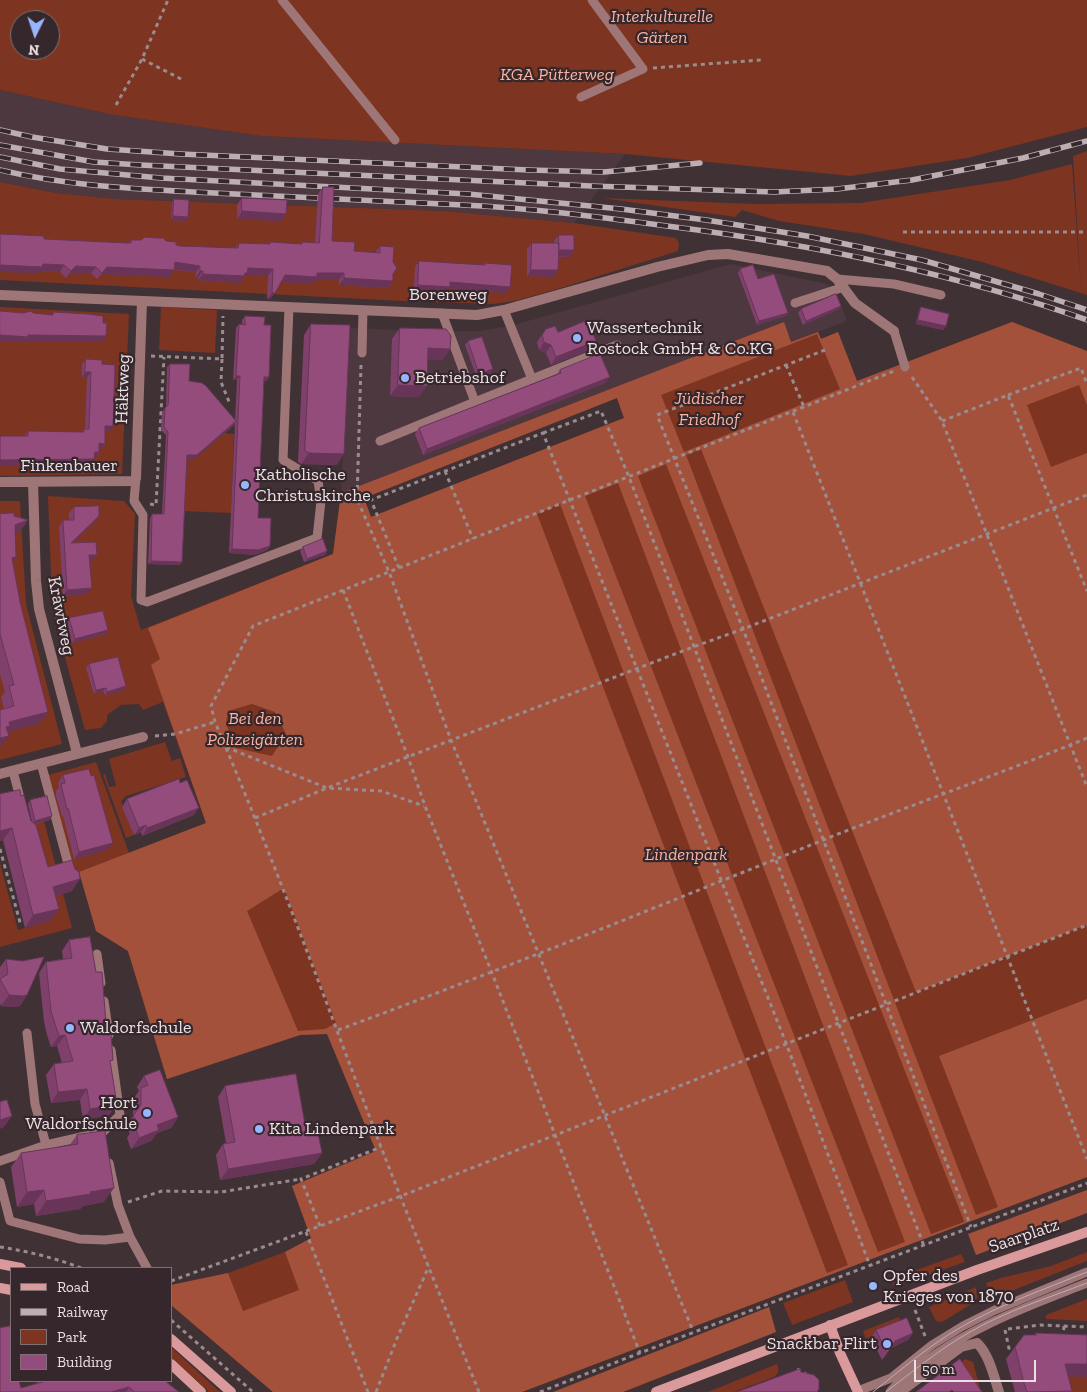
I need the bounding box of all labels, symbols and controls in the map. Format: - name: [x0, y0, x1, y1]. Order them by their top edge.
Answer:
- park label: Interkulturelle Gärten: [611, 6, 713, 48]
- north arrow: [10, 10, 60, 60]
- text: N: [28, 41, 40, 58]
- park label: KGA Pütterweg: [500, 64, 614, 86]
- street label: Borenweg: [409, 284, 487, 306]
- place label: Wassertechnik Rostock GmbH & Co.KG: [587, 317, 773, 359]
- marker: Wassertechnik Rostock GmbH & Co.KG: [571, 332, 583, 344]
- street label: Häktweg: [111, 354, 135, 424]
- place label: Betriebshof: [415, 367, 505, 389]
- marker: Betriebshof: [399, 372, 411, 384]
- park label: Jüdischer Friedhof: [674, 388, 744, 430]
- street label: Finkenbauer: [20, 455, 118, 477]
- place label: Katholische Christuskirche: [255, 464, 371, 506]
- marker: Katholische Christuskirche: [239, 479, 251, 491]
- street label: Kräwtweg: [43, 575, 79, 657]
- park label: Bei den Polizeigärten: [207, 708, 303, 751]
- park label: Lindenpark: [645, 844, 727, 866]
- place label: Waldorfschule: [80, 1017, 192, 1039]
- marker: Waldorfschule: [64, 1022, 76, 1034]
- place label: Hort Waldorfschule: [25, 1092, 137, 1134]
- marker: Hort Waldorfschule: [141, 1107, 153, 1119]
- place label: Kita Lindenpark: [269, 1118, 394, 1140]
- marker: Kita Lindenpark: [253, 1123, 265, 1135]
- street label: Saarplatz: [986, 1214, 1062, 1258]
- place label: Opfer des Krieges von 1870: [883, 1265, 1014, 1308]
- legend: [10, 1267, 172, 1382]
- text: Road: [57, 1278, 89, 1296]
- marker: Opfer des Krieges von 1870: [867, 1280, 879, 1292]
- text: Railway: [57, 1303, 108, 1321]
- text: Park: [57, 1328, 87, 1346]
- place label: Snackbar Flirt: [767, 1333, 877, 1355]
- marker: Snackbar Flirt: [881, 1338, 893, 1350]
- scale bar: [917, 1350, 1040, 1382]
- text: Building: [57, 1353, 112, 1371]
- text: 50 m: [922, 1360, 955, 1378]

